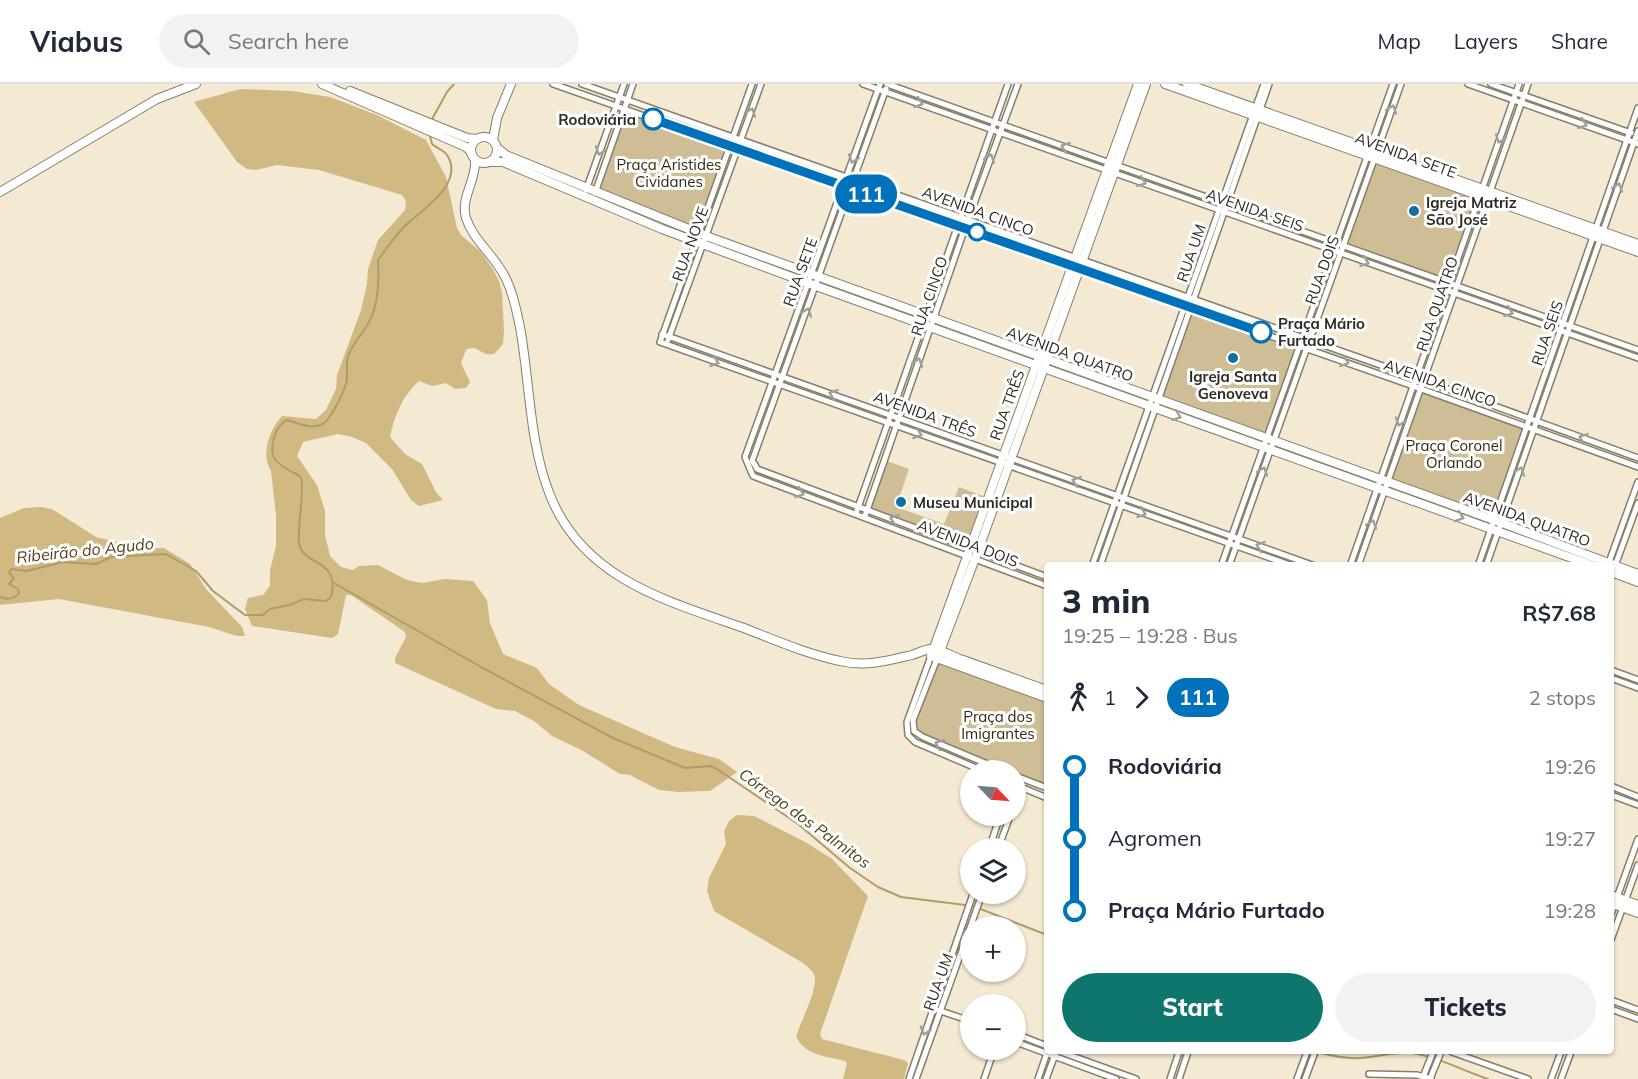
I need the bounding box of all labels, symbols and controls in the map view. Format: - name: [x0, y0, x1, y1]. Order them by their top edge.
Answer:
- search box: [159, 14, 579, 68]
- text: Viabus: [30, 24, 123, 59]
- icon: search: [180, 25, 213, 58]
- text: Search here: [228, 27, 349, 55]
- text: Map: [1378, 28, 1421, 54]
- text: Layers: [1454, 28, 1518, 54]
- text: Share: [1551, 28, 1608, 54]
- one-way arrow: [913, 96, 924, 109]
- one-way arrow: [1385, 104, 1398, 115]
- one-way arrow: [743, 107, 756, 118]
- marker: Rodoviária: [642, 108, 664, 130]
- place label: Rodoviária: [558, 110, 636, 129]
- one-way arrow: [1577, 117, 1587, 130]
- street label: AVENIDA SETE: [1353, 128, 1459, 182]
- one-way arrow: [1494, 133, 1507, 144]
- one-way arrow: [1060, 141, 1071, 154]
- one-way arrow: [595, 145, 608, 156]
- one-way arrow: [848, 153, 861, 164]
- one-way arrow: [983, 153, 996, 164]
- park label: Praça Aristides Cividanes: [616, 155, 722, 191]
- line badge: 111: [832, 174, 900, 214]
- one-way arrow: [1136, 175, 1147, 188]
- text: 111: [847, 181, 885, 207]
- street label: AVENIDA CINCO: [920, 182, 1036, 240]
- one-way arrow: [1611, 183, 1624, 193]
- street label: AVENIDA SEIS: [1204, 184, 1306, 236]
- place label: Igreja Matriz São José: [1426, 193, 1517, 229]
- street label: RUA NOVE: [668, 204, 712, 284]
- marker: Igreja Matriz São José: [1407, 204, 1421, 218]
- street label: RUA UM: [1172, 222, 1210, 284]
- unlabelled marker: [968, 223, 986, 241]
- street label: RUA DOIS: [1301, 233, 1343, 307]
- street label: RUA SETE: [779, 235, 821, 309]
- street label: RUA CINCO: [906, 254, 952, 338]
- one-way arrow: [1359, 254, 1370, 267]
- street label: RUA QUATRO: [1412, 254, 1462, 354]
- street label: RUA SEIS: [1527, 298, 1567, 368]
- one-way arrow: [1503, 305, 1514, 318]
- one-way arrow: [800, 307, 812, 318]
- place label: Praça Mário Furtado: [1278, 314, 1365, 350]
- marker: Praça Mário Furtado: [1250, 321, 1272, 343]
- street label: AVENIDA QUATRO: [1004, 322, 1136, 386]
- marker: Igreja Santa Genoveva: [1226, 351, 1240, 365]
- one-way arrow: [709, 354, 720, 367]
- one-way arrow: [1339, 355, 1350, 367]
- street label: AVENIDA CINCO: [1381, 355, 1499, 411]
- one-way arrow: [911, 357, 924, 368]
- street label: RUA TRÊS: [985, 367, 1029, 443]
- place label: Igreja Santa Genoveva: [1189, 367, 1277, 403]
- street label: AVENIDA TRÊS: [871, 387, 979, 441]
- one-way arrow: [829, 389, 839, 402]
- one-way arrow: [1172, 408, 1182, 421]
- one-way arrow: [1395, 416, 1408, 427]
- one-way arrow: [912, 426, 923, 439]
- one-way arrow: [1578, 433, 1589, 445]
- park label: Praça Coronel Orlando: [1406, 436, 1503, 472]
- one-way arrow: [1255, 466, 1268, 477]
- one-way arrow: [1512, 466, 1525, 477]
- one-way arrow: [1072, 475, 1082, 488]
- one-way arrow: [794, 485, 804, 498]
- street label: AVENIDA QUATRO: [1461, 487, 1593, 551]
- place label: Museu Municipal: [913, 493, 1033, 512]
- marker: Museu Municipal: [894, 495, 908, 509]
- one-way arrow: [1136, 505, 1147, 518]
- one-way arrow: [1454, 510, 1465, 523]
- one-way arrow: [889, 514, 900, 527]
- street label: AVENIDA DOIS: [915, 515, 1021, 571]
- one-way arrow: [1365, 519, 1378, 530]
- water label: Ribeirão do Agudo: [15, 533, 155, 567]
- one-way arrow: [1255, 540, 1266, 553]
- text: 3 min: [1062, 580, 1150, 621]
- text: R$7.68: [1522, 599, 1596, 627]
- text: 19:25 – 19:28 · Bus: [1062, 623, 1238, 648]
- icon: walk: [1062, 681, 1095, 714]
- icon: forward: [1125, 681, 1158, 714]
- text: 111: [1179, 684, 1217, 710]
- text: 1: [1104, 685, 1116, 710]
- text: 2 stops: [1529, 685, 1596, 710]
- park label: Praça dos Imigrantes: [961, 707, 1035, 743]
- one-way arrow: [934, 739, 945, 751]
- text: Rodoviária: [1108, 752, 1222, 780]
- text: 19:26: [1543, 754, 1596, 779]
- north arrow: [960, 760, 1026, 826]
- map controls: [960, 760, 1026, 1060]
- water label: Córrego dos Palmitos: [735, 764, 875, 872]
- text: Agromen: [1108, 824, 1202, 852]
- text: 19:27: [1543, 826, 1596, 851]
- button: layers: [960, 838, 1026, 904]
- text: Praça Mário Furtado: [1108, 896, 1325, 924]
- text: 19:28: [1543, 898, 1596, 923]
- button: +: [960, 916, 1026, 982]
- street label: RUA UM: [919, 951, 957, 1013]
- button: Start: [1062, 973, 1323, 1042]
- button: Tickets: [1335, 973, 1596, 1042]
- button: −: [960, 994, 1026, 1060]
- one-way arrow: [919, 1025, 932, 1036]

